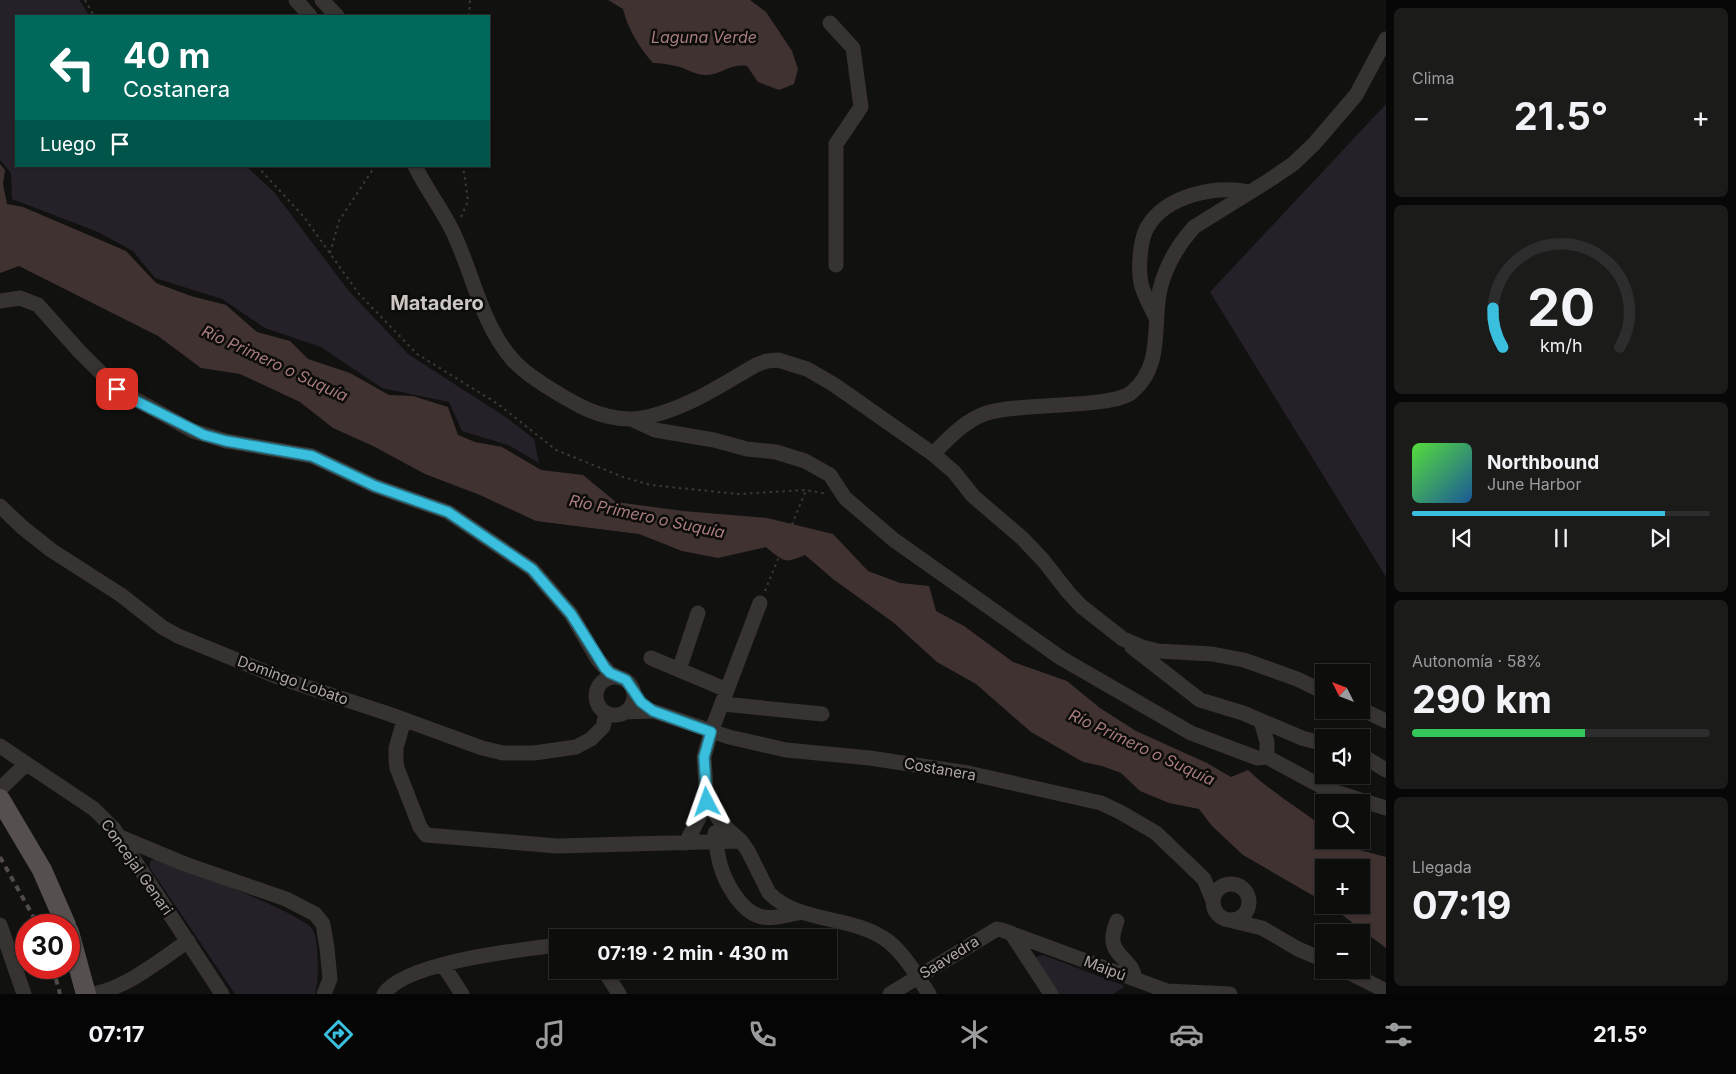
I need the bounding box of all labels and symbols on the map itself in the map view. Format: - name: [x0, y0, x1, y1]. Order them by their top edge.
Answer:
- water label: Laguna Verde: [651, 27, 757, 47]
- district label: Matadero: [390, 291, 484, 315]
- water label: Río Primero o Suquía: [199, 320, 351, 406]
- pin: [96, 368, 138, 410]
- water label: Río Primero o Suquía: [567, 490, 727, 542]
- street label: Domingo Lobato: [235, 651, 351, 709]
- north arrow: [1315, 664, 1370, 719]
- water label: Río Primero o Suquía: [1066, 704, 1218, 790]
- street label: Costanera: [902, 753, 978, 785]
- position arrow: [680, 775, 732, 827]
- street label: Concejal Genari: [97, 815, 177, 919]
- speed limit sign: 30: [15, 914, 80, 979]
- street label: Saavedra: [916, 931, 982, 983]
- street label: Maipú: [1081, 951, 1129, 985]

